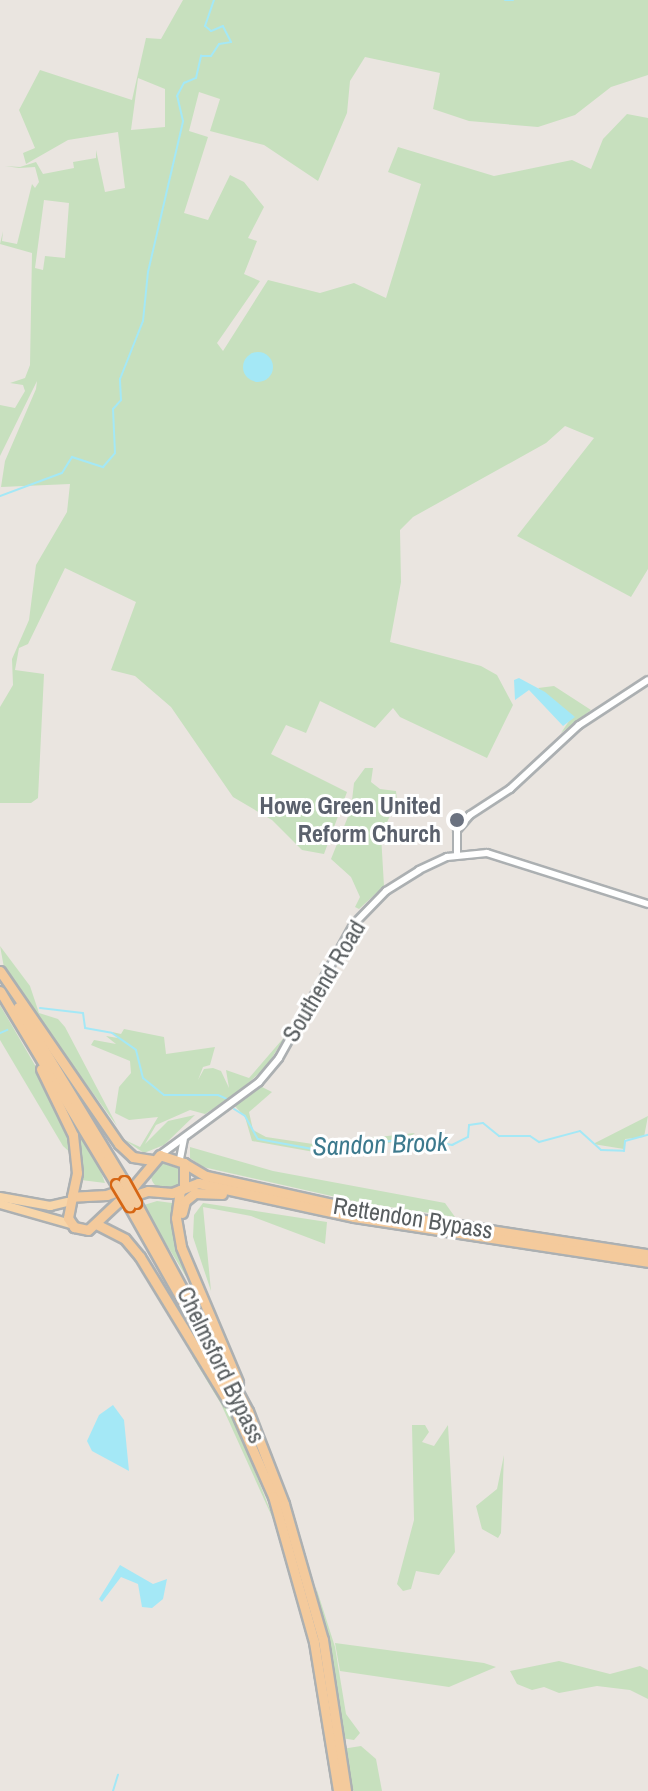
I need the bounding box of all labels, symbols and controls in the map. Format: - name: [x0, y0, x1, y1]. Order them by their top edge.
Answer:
- place label: Howe Green United Reform Church: [259, 792, 441, 848]
- marker: Howe Green United Reform Church: [448, 811, 466, 829]
- street label: Southend Road: [276, 915, 372, 1047]
- water label: Sandon Brook: [312, 1126, 448, 1162]
- street label: Rettendon Bypass: [331, 1191, 495, 1245]
- street label: Chelmsford Bypass: [171, 1282, 271, 1448]

